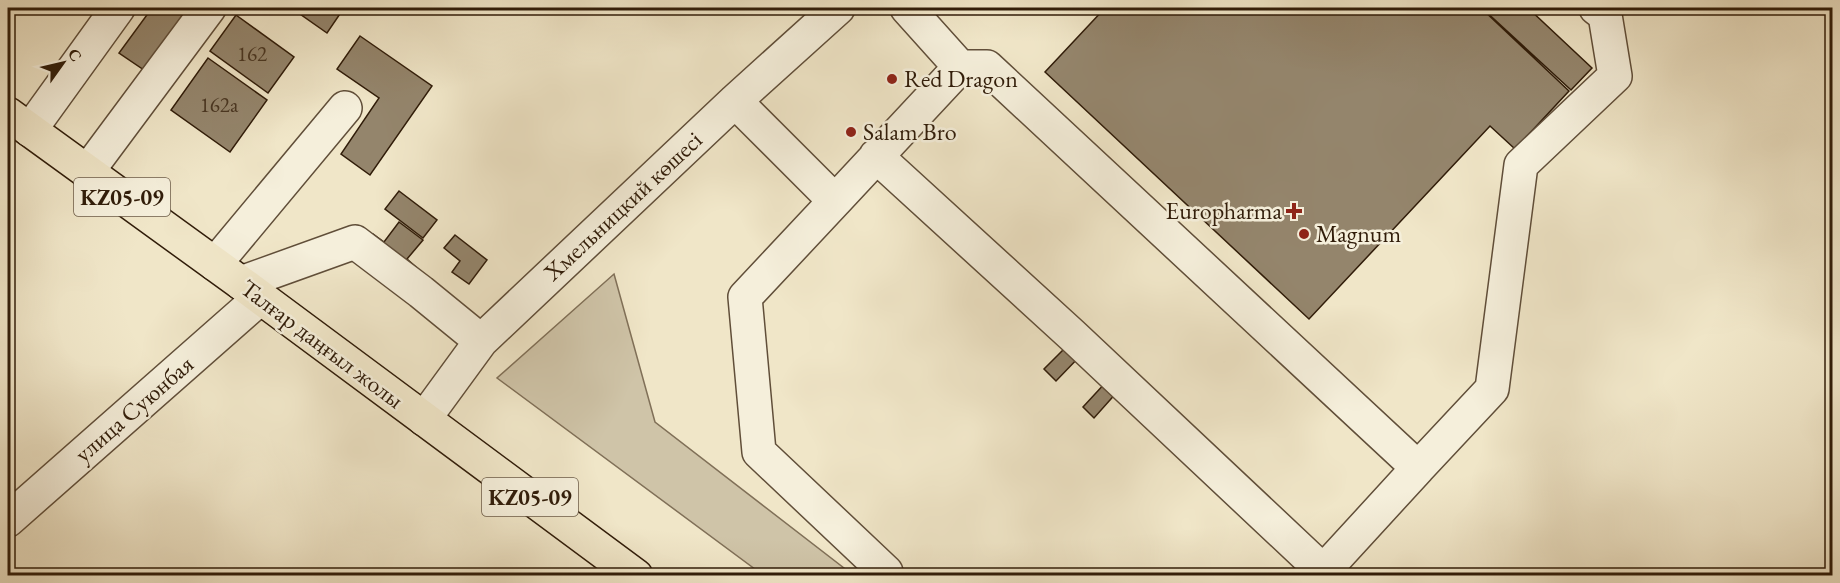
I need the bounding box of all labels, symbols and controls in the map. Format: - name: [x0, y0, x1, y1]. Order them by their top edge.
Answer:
- north arrow: [33, 33, 93, 93]
- house number: 162: [237, 40, 267, 67]
- text: С: [63, 44, 87, 65]
- place label: Red Dragon: [904, 63, 1018, 94]
- marker: Red Dragon: [885, 72, 899, 86]
- house number: 162а: [200, 91, 239, 118]
- place label: Salam Bro: [863, 116, 957, 147]
- street label: Хмельницкий көшесі: [536, 124, 708, 288]
- marker: Salam Bro: [844, 125, 858, 139]
- road number: KZ05-09: [74, 178, 170, 216]
- place label: Europharma: [1166, 195, 1282, 226]
- marker: Europharma: [1287, 204, 1301, 218]
- place label: Magnum: [1316, 218, 1401, 249]
- marker: Magnum: [1297, 227, 1311, 241]
- street label: Талғар даңғыл жолы: [235, 272, 410, 415]
- street label: улица Суюнбая: [68, 348, 200, 469]
- road number: KZ05-09: [482, 478, 578, 516]

